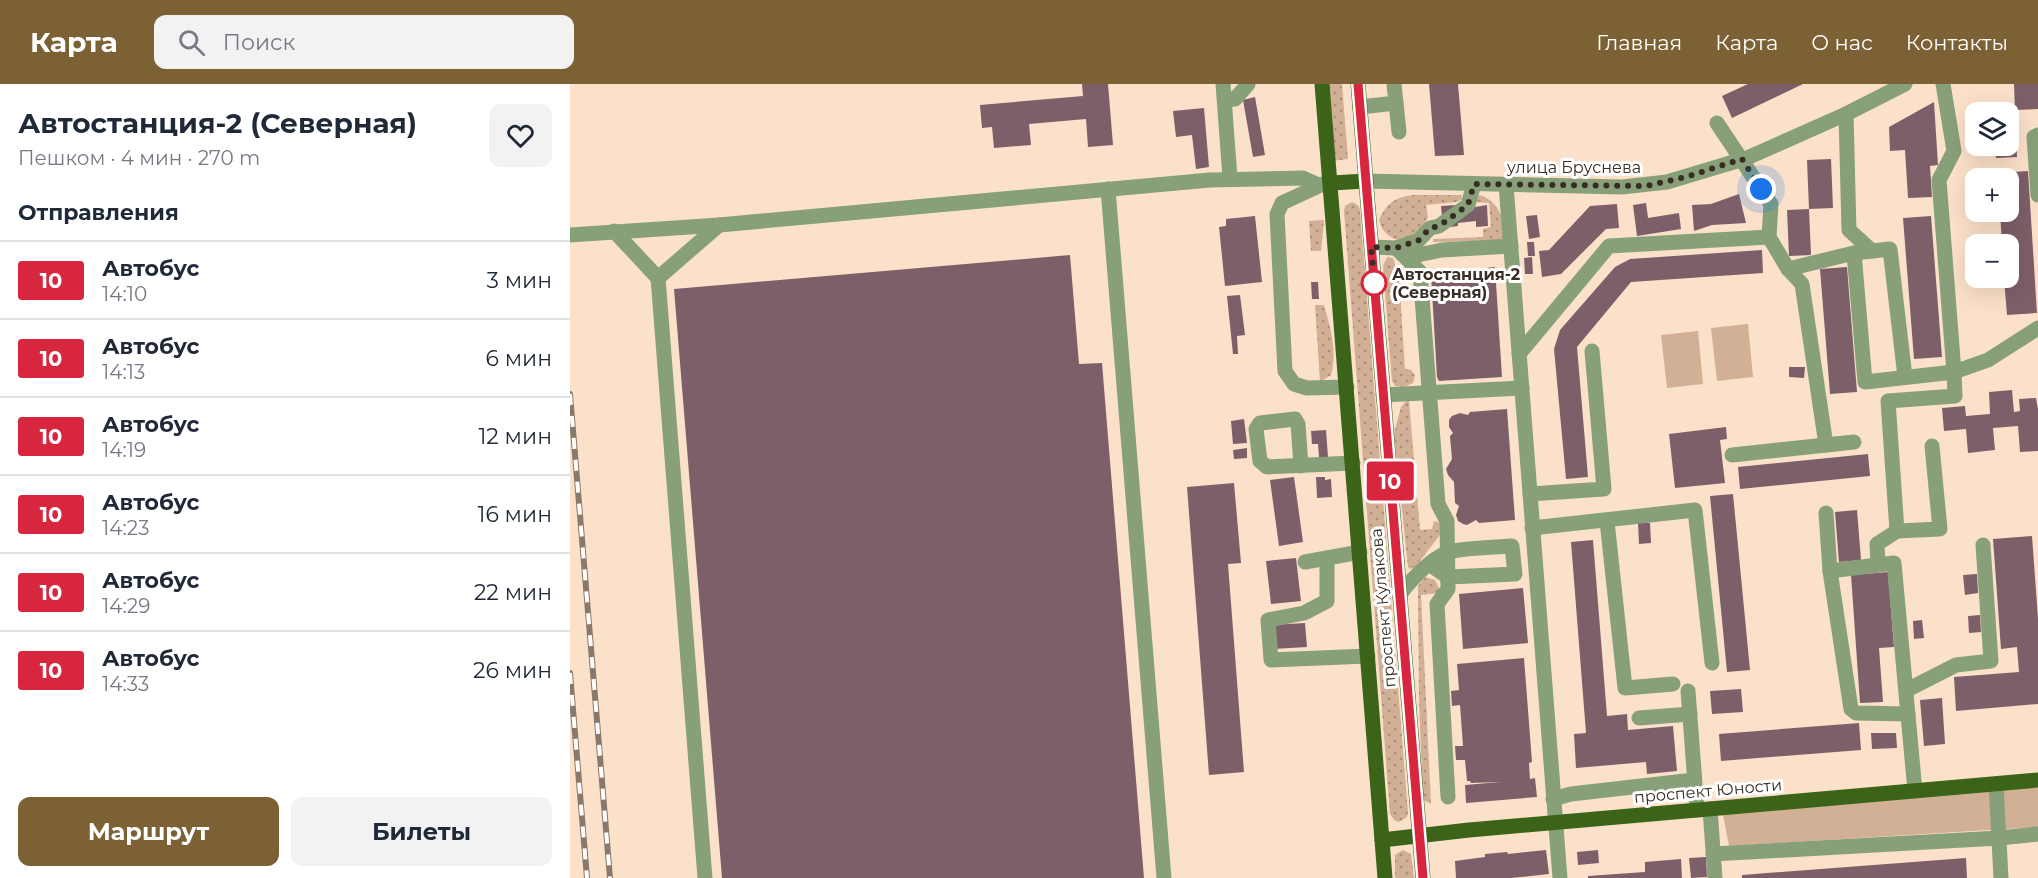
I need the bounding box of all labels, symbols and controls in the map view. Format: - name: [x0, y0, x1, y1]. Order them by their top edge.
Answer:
- search box: [154, 15, 574, 69]
- text: Карта: [30, 25, 118, 59]
- icon: search: [175, 26, 208, 59]
- text: Поиск: [223, 29, 295, 56]
- text: Главная: [1596, 30, 1682, 55]
- text: Карта: [1715, 30, 1778, 55]
- text: О нас: [1811, 30, 1873, 55]
- text: Контакты: [1906, 30, 2008, 55]
- map controls: [1965, 102, 2019, 288]
- button: layers: [1965, 102, 2019, 156]
- button: heart: [489, 104, 552, 167]
- text: Автостанция-2 (Северная): [18, 106, 417, 140]
- text: Пешком · 4 мин · 270 m: [18, 146, 260, 170]
- street label: улица Бруснева: [1506, 158, 1641, 177]
- button: +: [1965, 168, 2019, 222]
- your location: [1746, 174, 1776, 204]
- text: Отправления: [18, 199, 179, 226]
- button: −: [1965, 234, 2019, 288]
- text: Автобус: [102, 255, 200, 282]
- place label: Автостанция-2 (Северная): [1392, 265, 1520, 302]
- text: 3 мин: [486, 267, 552, 294]
- text: 10: [40, 268, 62, 293]
- marker: Автостанция-2 (Северная): [1361, 270, 1387, 296]
- text: 14:10: [102, 282, 147, 306]
- text: Автобус: [102, 333, 200, 360]
- text: 6 мин: [485, 345, 552, 372]
- text: 10: [40, 346, 62, 371]
- text: 14:13: [102, 360, 145, 384]
- text: Автобус: [102, 411, 200, 438]
- text: 12 мин: [478, 423, 552, 450]
- text: 10: [40, 424, 62, 449]
- text: 14:19: [102, 438, 146, 462]
- line badge: 10: [1363, 462, 1417, 500]
- text: 10: [1379, 469, 1401, 494]
- text: Автобус: [102, 489, 200, 516]
- text: 16 мин: [478, 501, 552, 528]
- text: 10: [40, 502, 62, 527]
- text: 14:23: [102, 516, 149, 540]
- street label: проспект Кулакова: [1367, 528, 1399, 688]
- text: Автобус: [102, 567, 200, 594]
- text: 22 мин: [474, 579, 552, 606]
- text: 10: [40, 580, 62, 605]
- text: 14:29: [102, 594, 150, 618]
- text: Автобус: [102, 645, 200, 672]
- text: 26 мин: [473, 657, 552, 684]
- text: 10: [40, 658, 62, 683]
- text: 14:33: [102, 672, 149, 696]
- street label: проспект Юности: [1633, 775, 1783, 807]
- button: Маршрут: [18, 797, 279, 866]
- button: Билеты: [291, 797, 552, 866]

